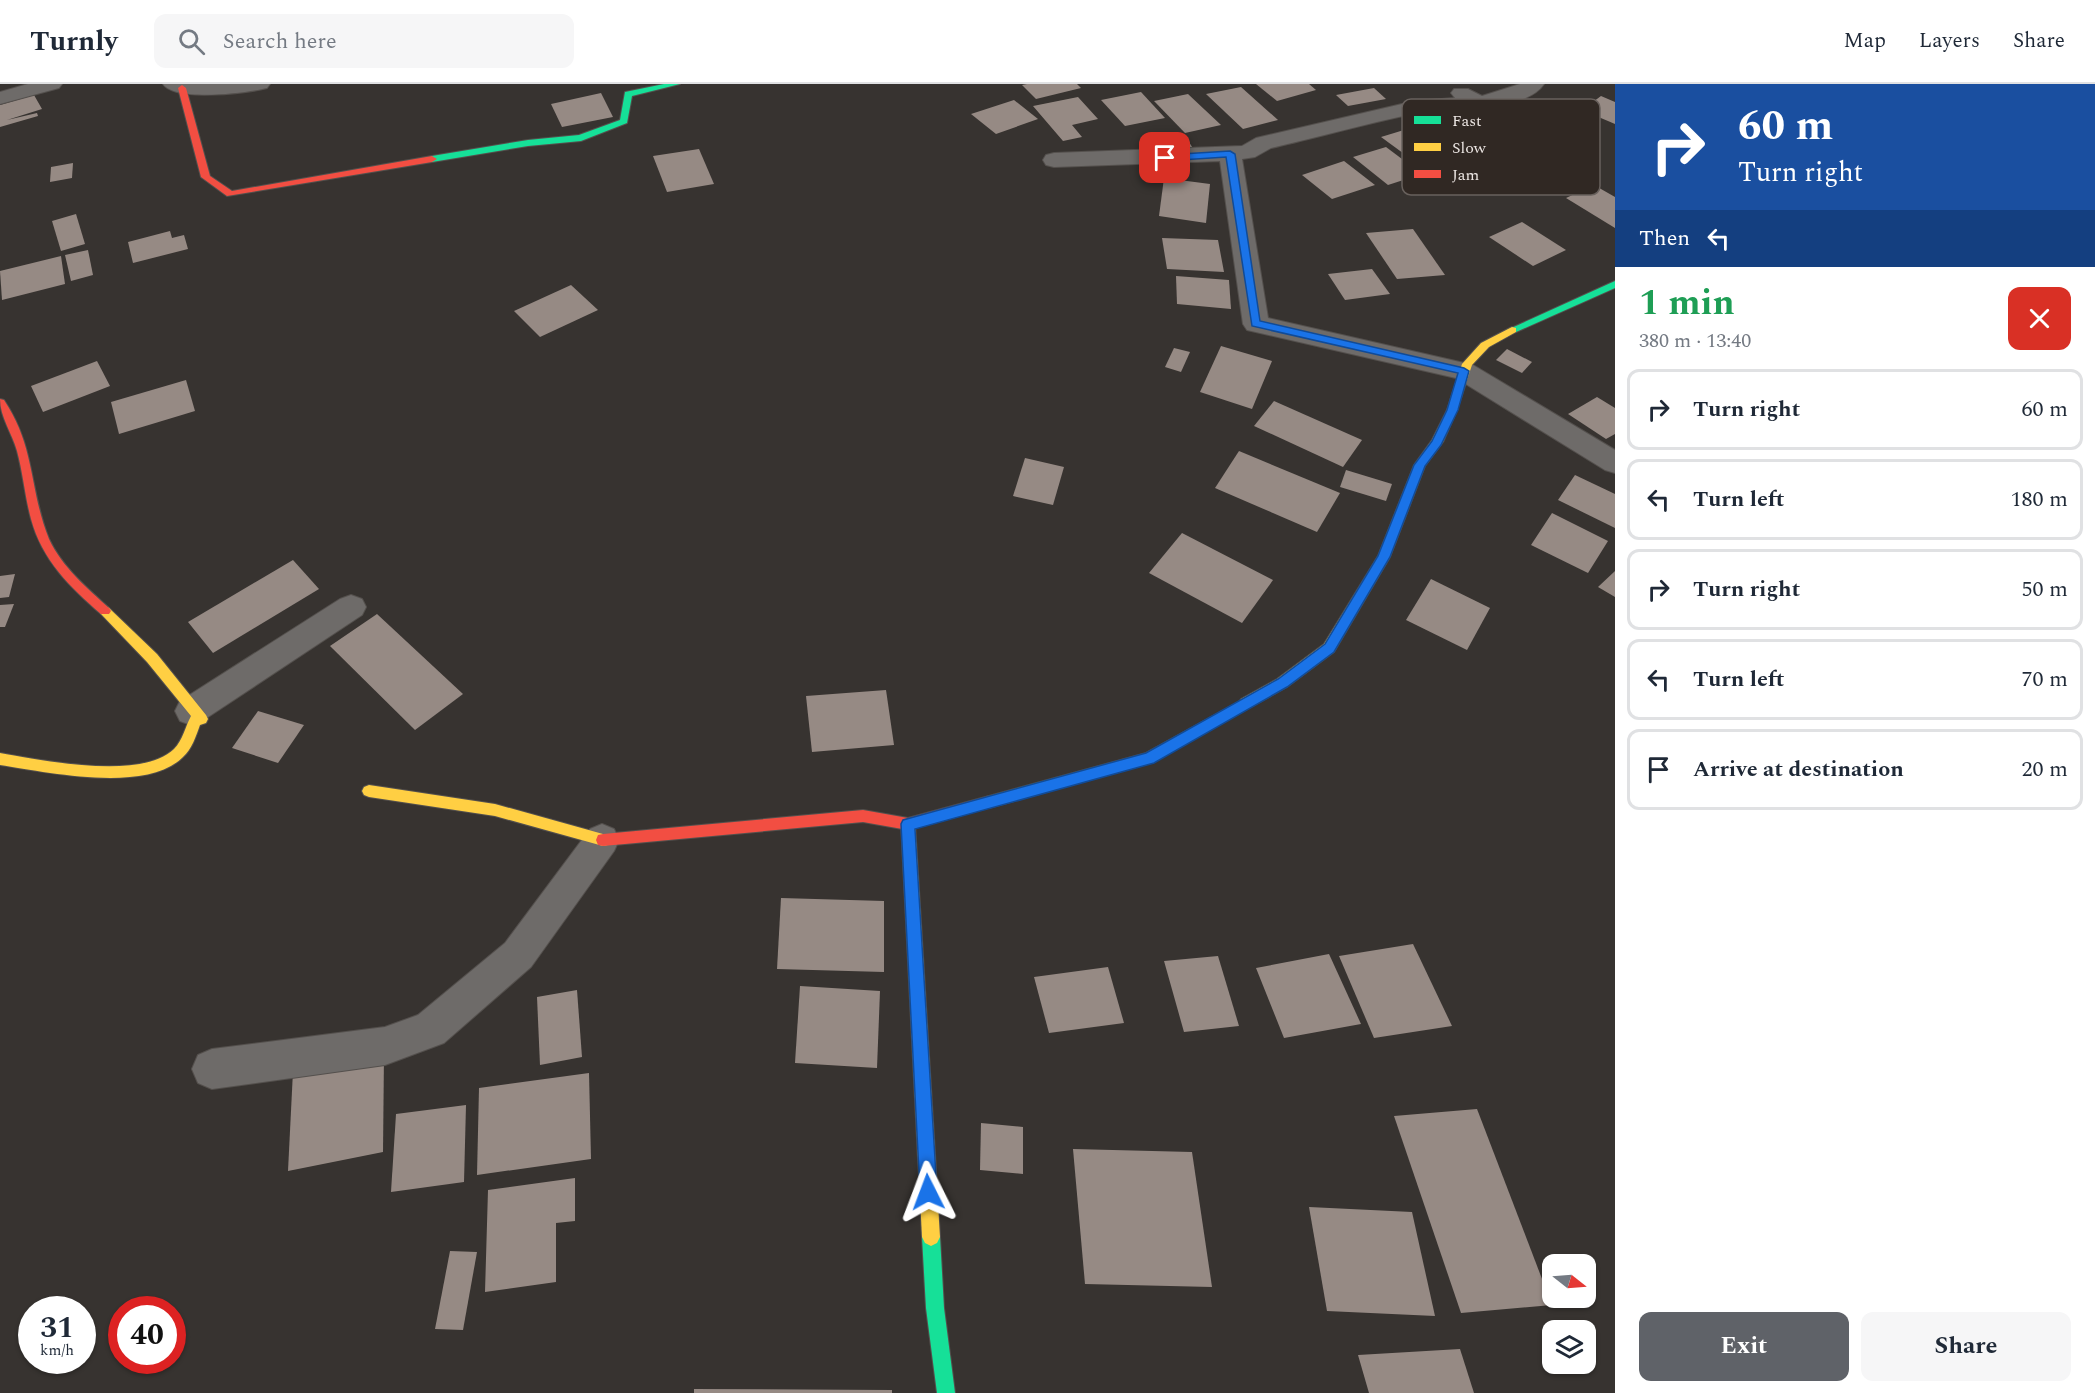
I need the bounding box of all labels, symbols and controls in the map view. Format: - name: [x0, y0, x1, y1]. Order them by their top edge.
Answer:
- search box: [154, 14, 574, 68]
- text: Turnly: [30, 20, 118, 63]
- icon: search: [175, 25, 208, 58]
- text: Search here: [223, 25, 337, 58]
- text: Map: [1844, 25, 1886, 57]
- text: Layers: [1919, 25, 1980, 57]
- text: Share: [2013, 25, 2065, 57]
- text: 60 m: [1738, 95, 1833, 158]
- legend: [1402, 99, 1600, 195]
- icon: right: [1639, 108, 1717, 186]
- text: Fast: [1452, 109, 1482, 133]
- pin: [1139, 132, 1190, 183]
- text: Slow: [1452, 136, 1487, 160]
- icon: arrive: [1148, 141, 1181, 174]
- text: Turn right: [1738, 152, 1863, 194]
- text: Jam: [1452, 163, 1480, 187]
- text: Then: [1639, 222, 1690, 255]
- icon: left: [1702, 222, 1735, 255]
- text: 1 min: [1639, 276, 1735, 331]
- button: close: [2008, 287, 2071, 350]
- text: 380 m · 13:40: [1639, 326, 1751, 356]
- icon: right: [1642, 393, 1675, 426]
- text: Turn right: [1693, 393, 1800, 426]
- text: 60 m: [2022, 393, 2068, 426]
- icon: left: [1642, 483, 1675, 516]
- text: Turn left: [1693, 483, 1785, 516]
- text: 180 m: [2011, 483, 2068, 516]
- icon: right: [1642, 573, 1675, 606]
- text: Turn right: [1693, 573, 1800, 606]
- text: 50 m: [2022, 573, 2068, 606]
- icon: left: [1642, 663, 1675, 696]
- text: Turn left: [1693, 663, 1785, 696]
- text: 70 m: [2022, 663, 2068, 696]
- icon: arrive: [1642, 753, 1675, 786]
- text: Arrive at destination: [1693, 753, 1904, 786]
- text: 20 m: [2022, 753, 2068, 786]
- position arrow: [896, 1160, 960, 1224]
- north arrow: [1542, 1254, 1596, 1308]
- map controls: [1542, 1254, 1596, 1374]
- speed limit sign: 40: [108, 1296, 186, 1374]
- text: 31: [40, 1305, 74, 1351]
- button: Exit: [1639, 1312, 1849, 1381]
- button: Share: [1861, 1312, 2071, 1381]
- button: layers: [1542, 1320, 1596, 1374]
- text: km/h: [40, 1339, 74, 1362]

